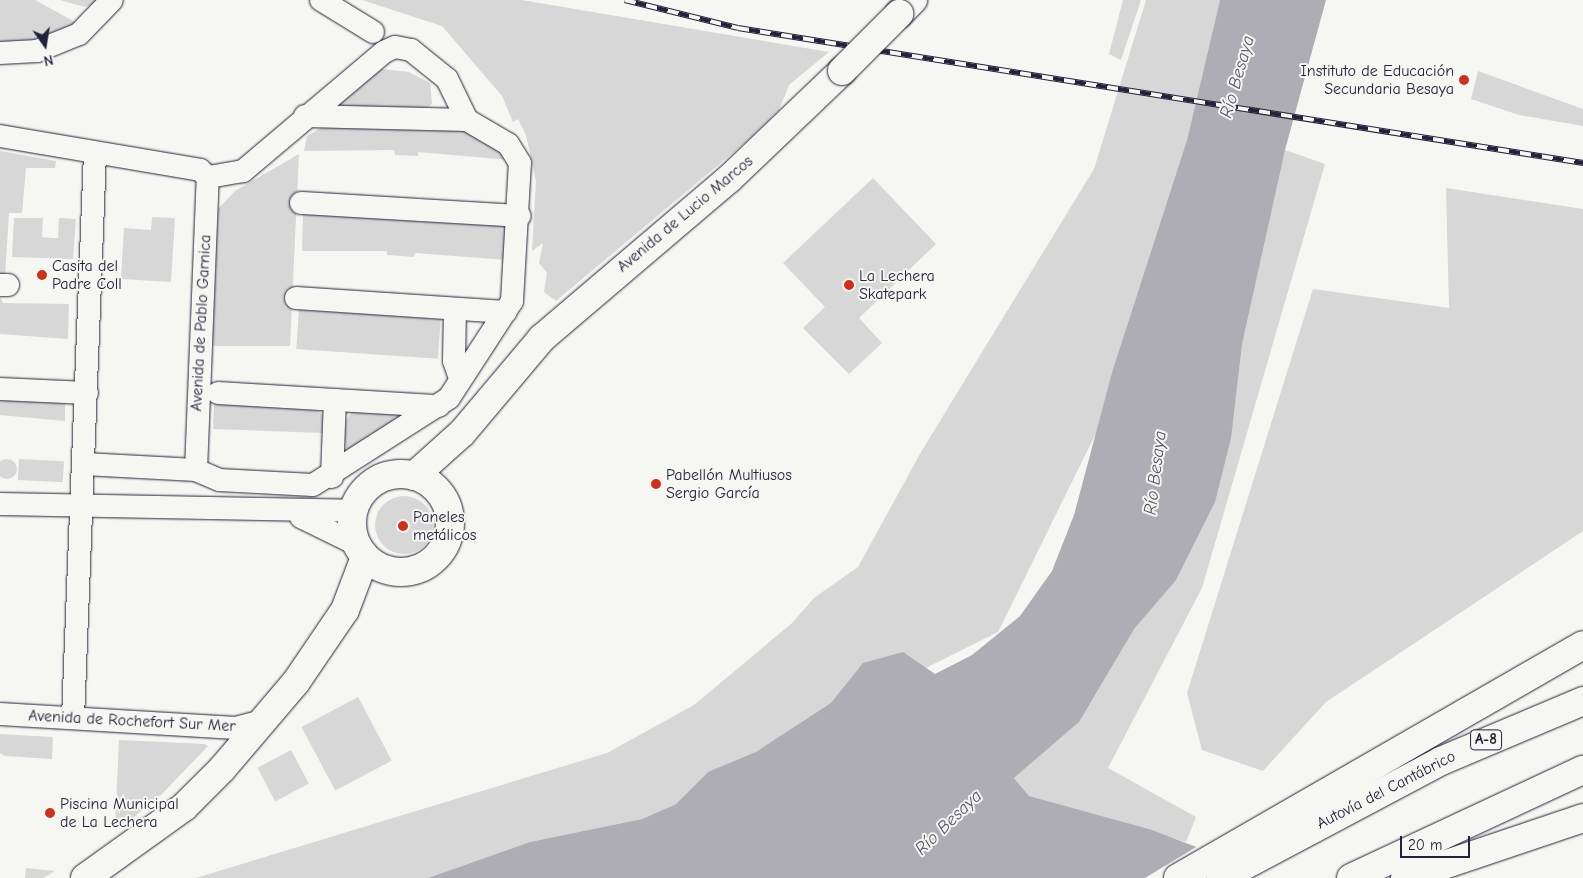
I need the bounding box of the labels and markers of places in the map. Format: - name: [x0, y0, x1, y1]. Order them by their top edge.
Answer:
- place label: Instituto de Educación Secundaria Besaya: [1301, 61, 1454, 99]
- marker: Instituto de Educación Secundaria Besaya: [1458, 74, 1470, 86]
- place label: Casita del Padre Coll: [52, 256, 122, 294]
- place label: La Lechera Skatepark: [859, 266, 935, 304]
- marker: Casita del Padre Coll: [36, 269, 48, 281]
- marker: La Lechera Skatepark: [843, 279, 855, 291]
- place label: Pabellón Multiusos Sergio García: [666, 465, 792, 503]
- marker: Pabellón Multiusos Sergio García: [650, 478, 662, 490]
- place label: Paneles metálicos: [413, 507, 476, 545]
- marker: Paneles metálicos: [397, 520, 409, 532]
- place label: Piscina Municipal de La Lechera: [60, 794, 179, 832]
- marker: Piscina Municipal de La Lechera: [44, 807, 56, 819]

